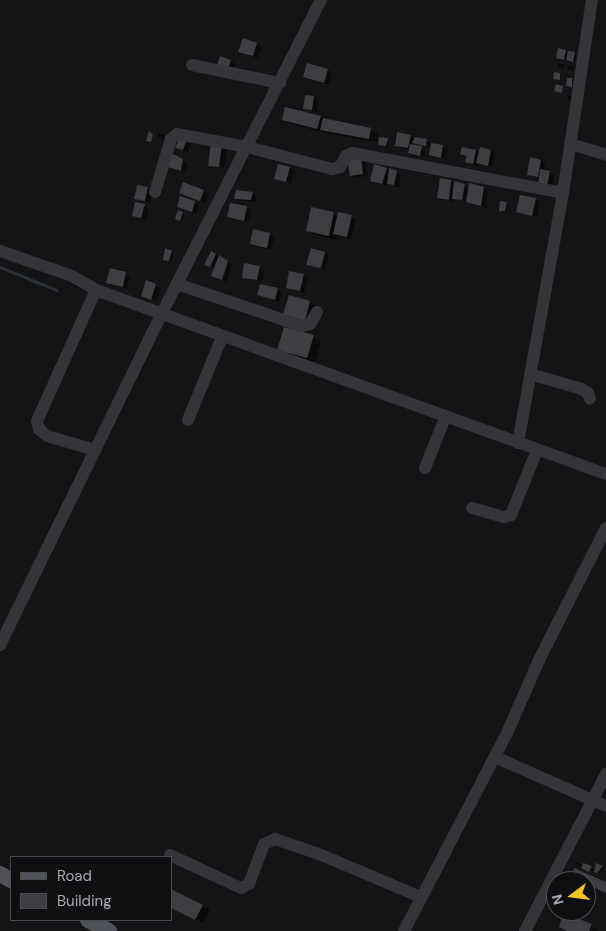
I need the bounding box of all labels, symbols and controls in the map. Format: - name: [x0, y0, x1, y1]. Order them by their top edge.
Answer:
- legend: [10, 856, 172, 921]
- text: Road: [57, 866, 92, 886]
- north arrow: [546, 871, 596, 921]
- text: Building: [57, 891, 112, 911]
- text: N: [547, 892, 567, 907]

